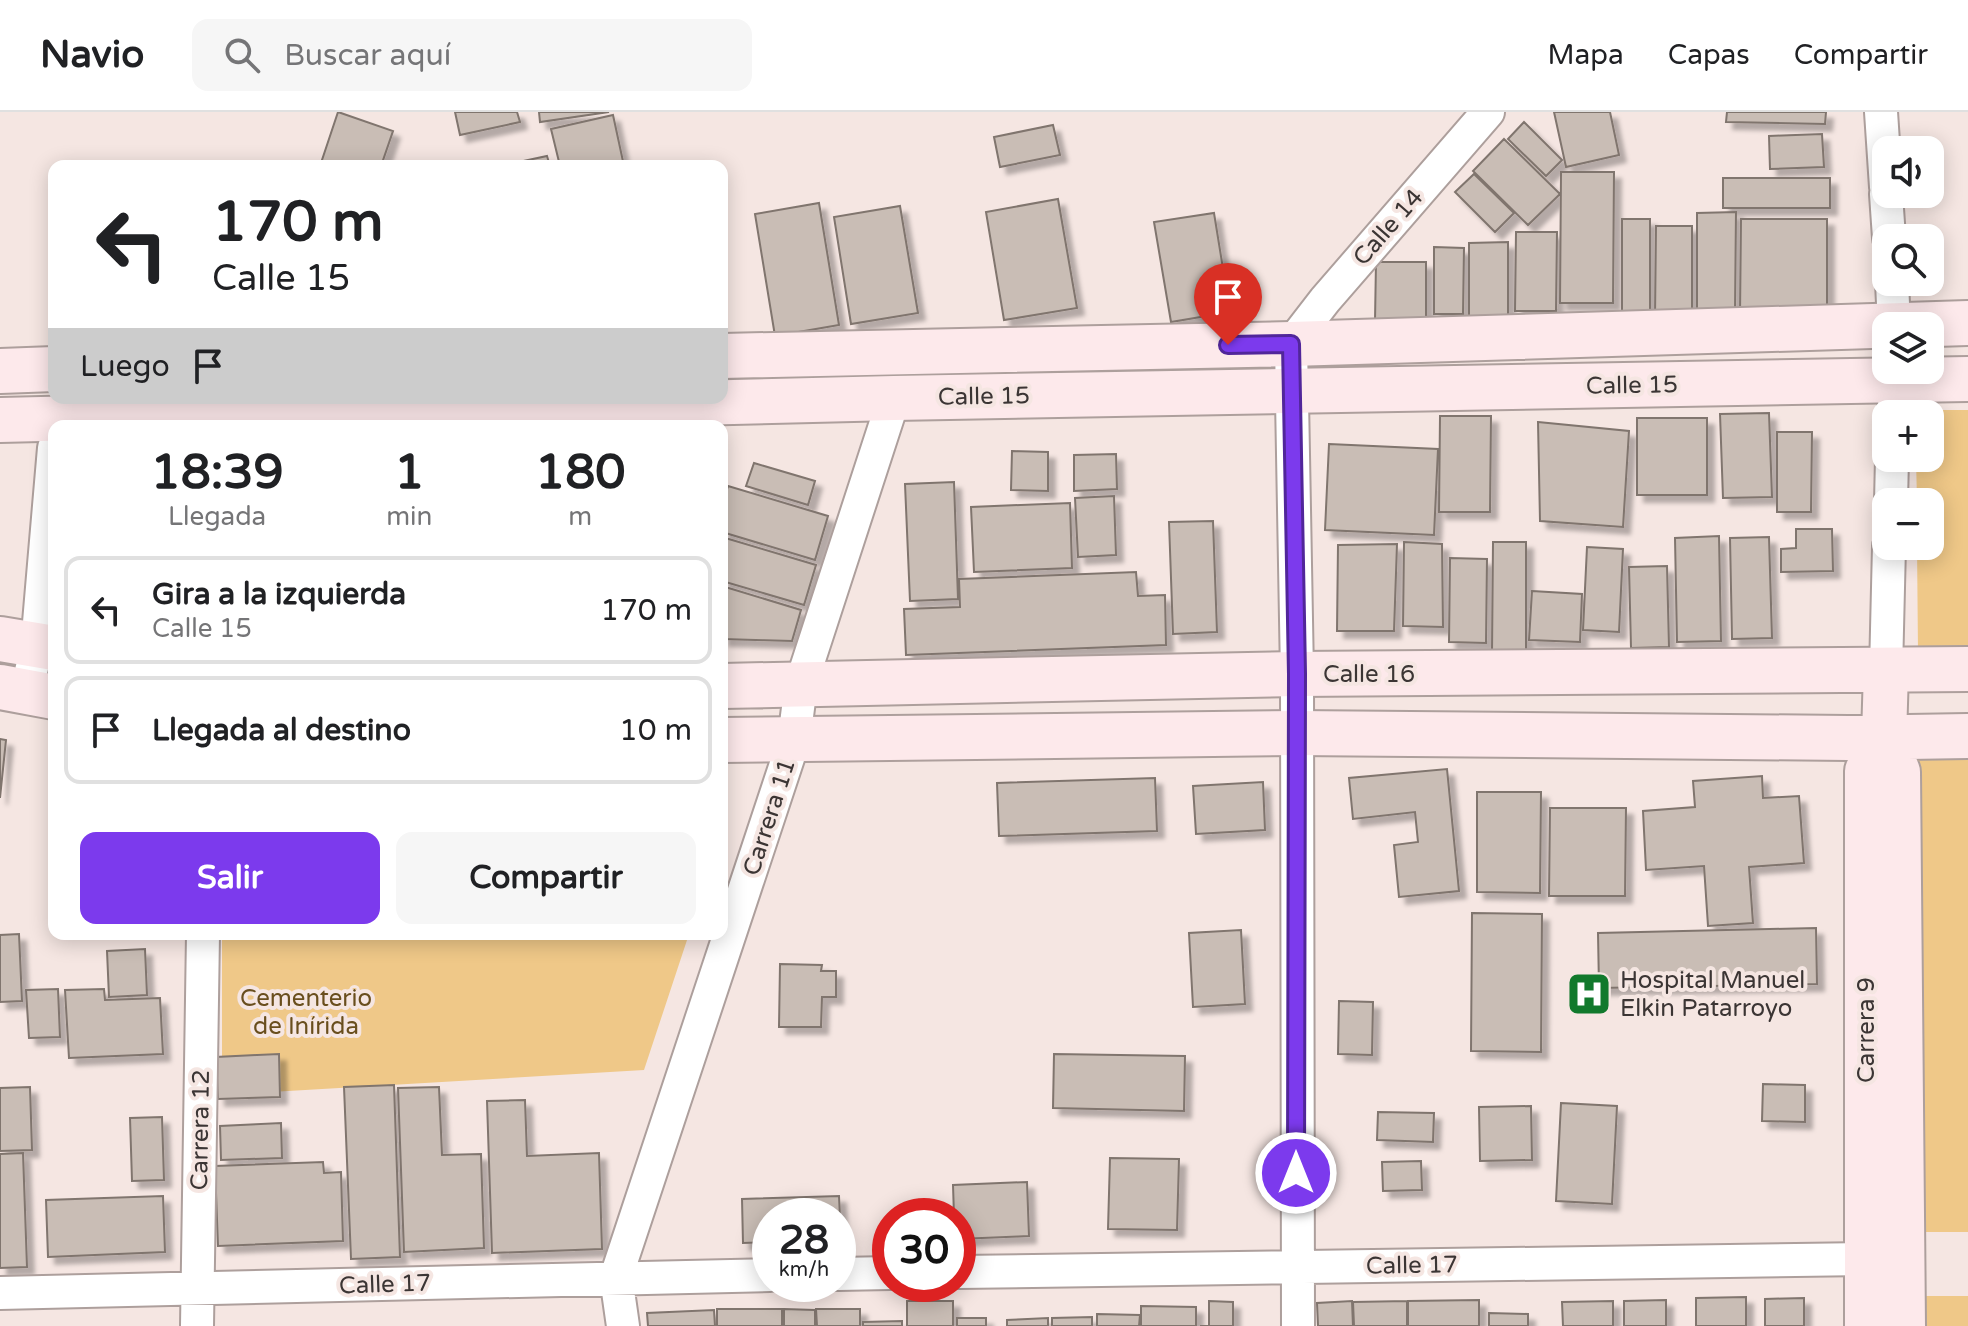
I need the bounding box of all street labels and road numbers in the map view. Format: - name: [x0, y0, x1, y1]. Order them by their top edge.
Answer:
- street label: Calle 14: [1347, 183, 1430, 272]
- street label: Calle 15: [1586, 370, 1678, 401]
- street label: Calle 15: [938, 381, 1030, 412]
- street label: Calle 16: [1323, 660, 1415, 689]
- street label: Carrera 11: [737, 755, 802, 879]
- street label: Carrera 9: [1852, 977, 1881, 1083]
- street label: Carrera 12: [185, 1069, 216, 1191]
- street label: Calle 17: [1366, 1250, 1458, 1281]
- street label: Calle 17: [338, 1268, 432, 1301]

